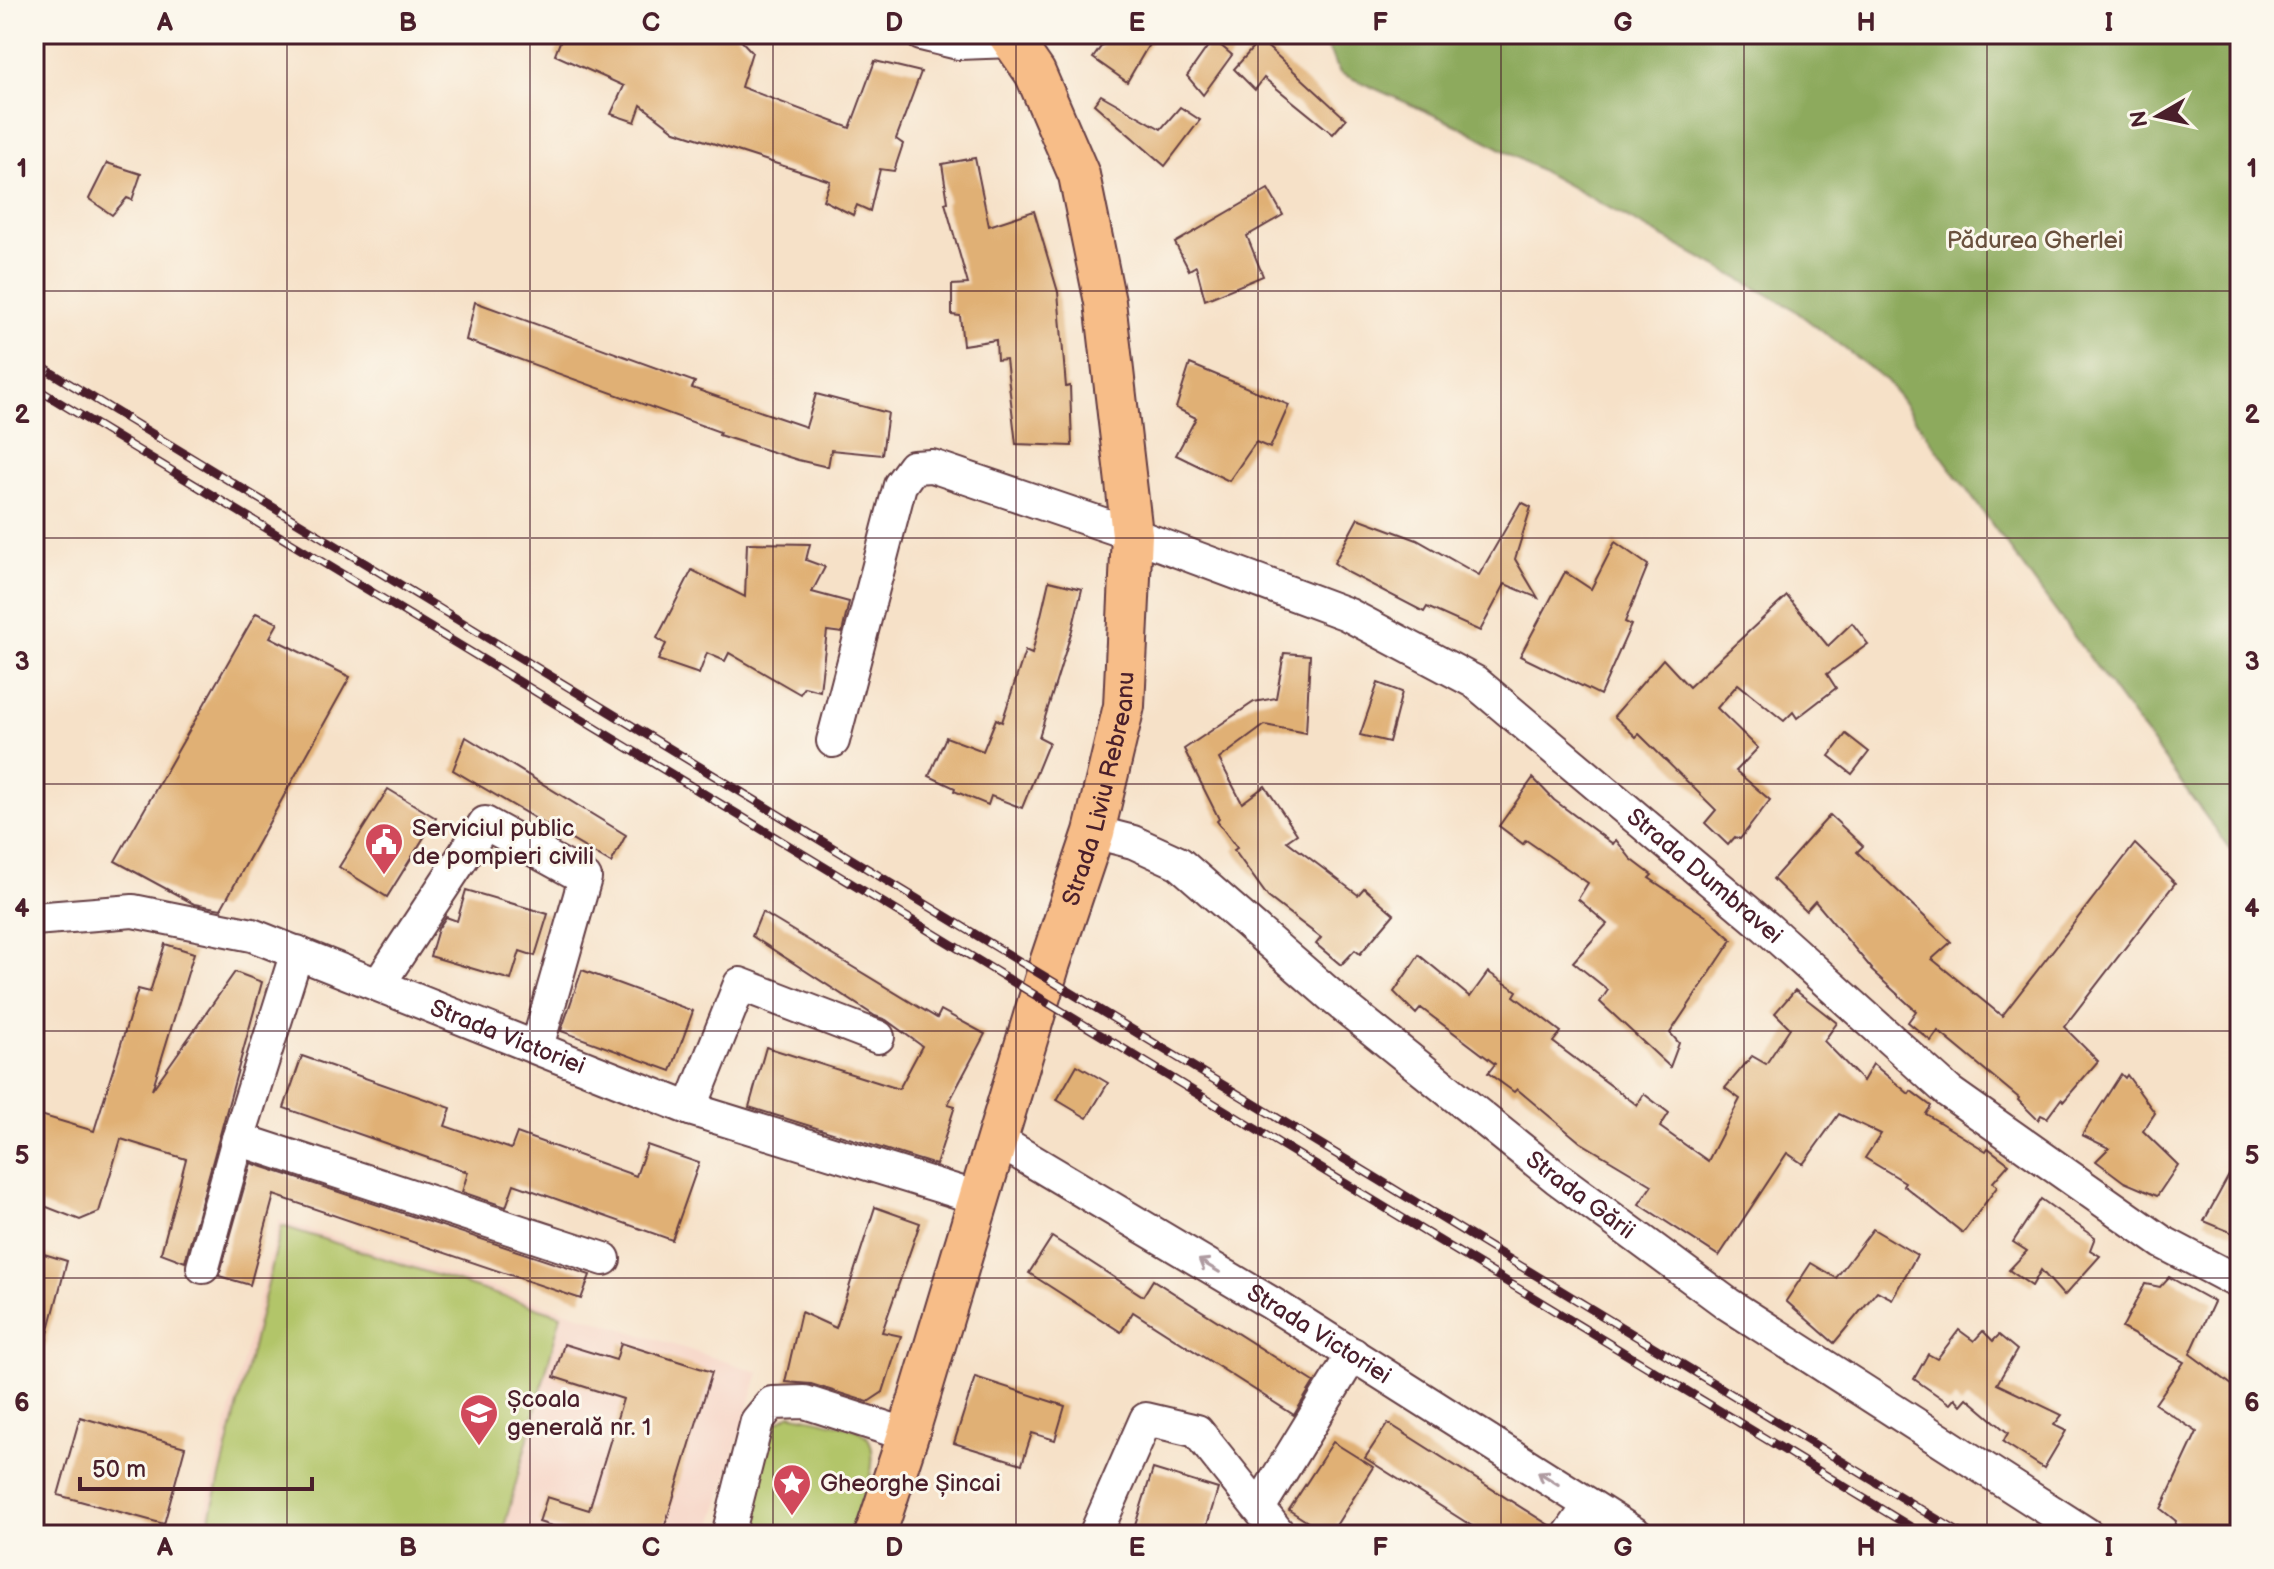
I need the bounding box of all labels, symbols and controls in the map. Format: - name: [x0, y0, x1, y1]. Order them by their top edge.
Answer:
- text: A: [156, 8, 173, 39]
- text: B: [399, 8, 417, 39]
- text: C: [642, 8, 660, 39]
- text: D: [885, 8, 903, 39]
- text: E: [1129, 8, 1146, 39]
- text: F: [1372, 8, 1388, 39]
- text: G: [1613, 8, 1633, 39]
- text: H: [1856, 8, 1876, 39]
- text: I: [2105, 8, 2113, 39]
- north arrow: [2118, 76, 2198, 156]
- text: N: [2125, 109, 2154, 129]
- text: 1: [17, 154, 27, 185]
- text: 1: [2247, 154, 2257, 185]
- park label: Pădurea Gherlei: [1947, 226, 2123, 255]
- text: 2: [14, 400, 30, 431]
- text: 2: [2244, 400, 2260, 431]
- text: 3: [14, 647, 30, 678]
- text: 3: [2244, 647, 2260, 678]
- street label: Strada Liviu Rebreanu: [1056, 671, 1141, 910]
- street label: Strada Dumbravei: [1621, 802, 1788, 950]
- place label: Serviciul public de pompieri civili: [412, 814, 594, 871]
- public building icon: Serviciul public de pompieri civili: [363, 821, 405, 876]
- text: 4: [14, 894, 30, 925]
- text: 4: [2244, 894, 2260, 925]
- street label: Strada Victoriei: [426, 993, 589, 1081]
- text: 5: [14, 1141, 30, 1172]
- text: 5: [2244, 1141, 2260, 1172]
- street label: Strada Gării: [1520, 1145, 1641, 1246]
- one-way arrow: [1198, 1257, 1221, 1273]
- street label: Strada Victoriei: [1242, 1278, 1396, 1390]
- place label: Școala generală nr. 1: [507, 1385, 651, 1442]
- text: 6: [14, 1388, 30, 1419]
- text: 6: [2244, 1388, 2260, 1419]
- school or university icon: Școala generală nr. 1: [458, 1392, 500, 1447]
- scale bar: [80, 1441, 312, 1491]
- text: 50 m: [92, 1455, 146, 1484]
- place icon: Gheorghe Șincai: [771, 1462, 813, 1517]
- place label: Gheorghe Șincai: [820, 1469, 1001, 1498]
- one-way arrow: [1537, 1470, 1559, 1487]
- text: A: [156, 1533, 173, 1564]
- text: B: [399, 1533, 417, 1564]
- text: C: [642, 1533, 660, 1564]
- text: D: [885, 1533, 903, 1564]
- text: E: [1129, 1533, 1146, 1564]
- text: F: [1372, 1533, 1388, 1564]
- text: G: [1613, 1533, 1633, 1564]
- text: H: [1856, 1533, 1876, 1564]
- text: I: [2105, 1533, 2113, 1564]

